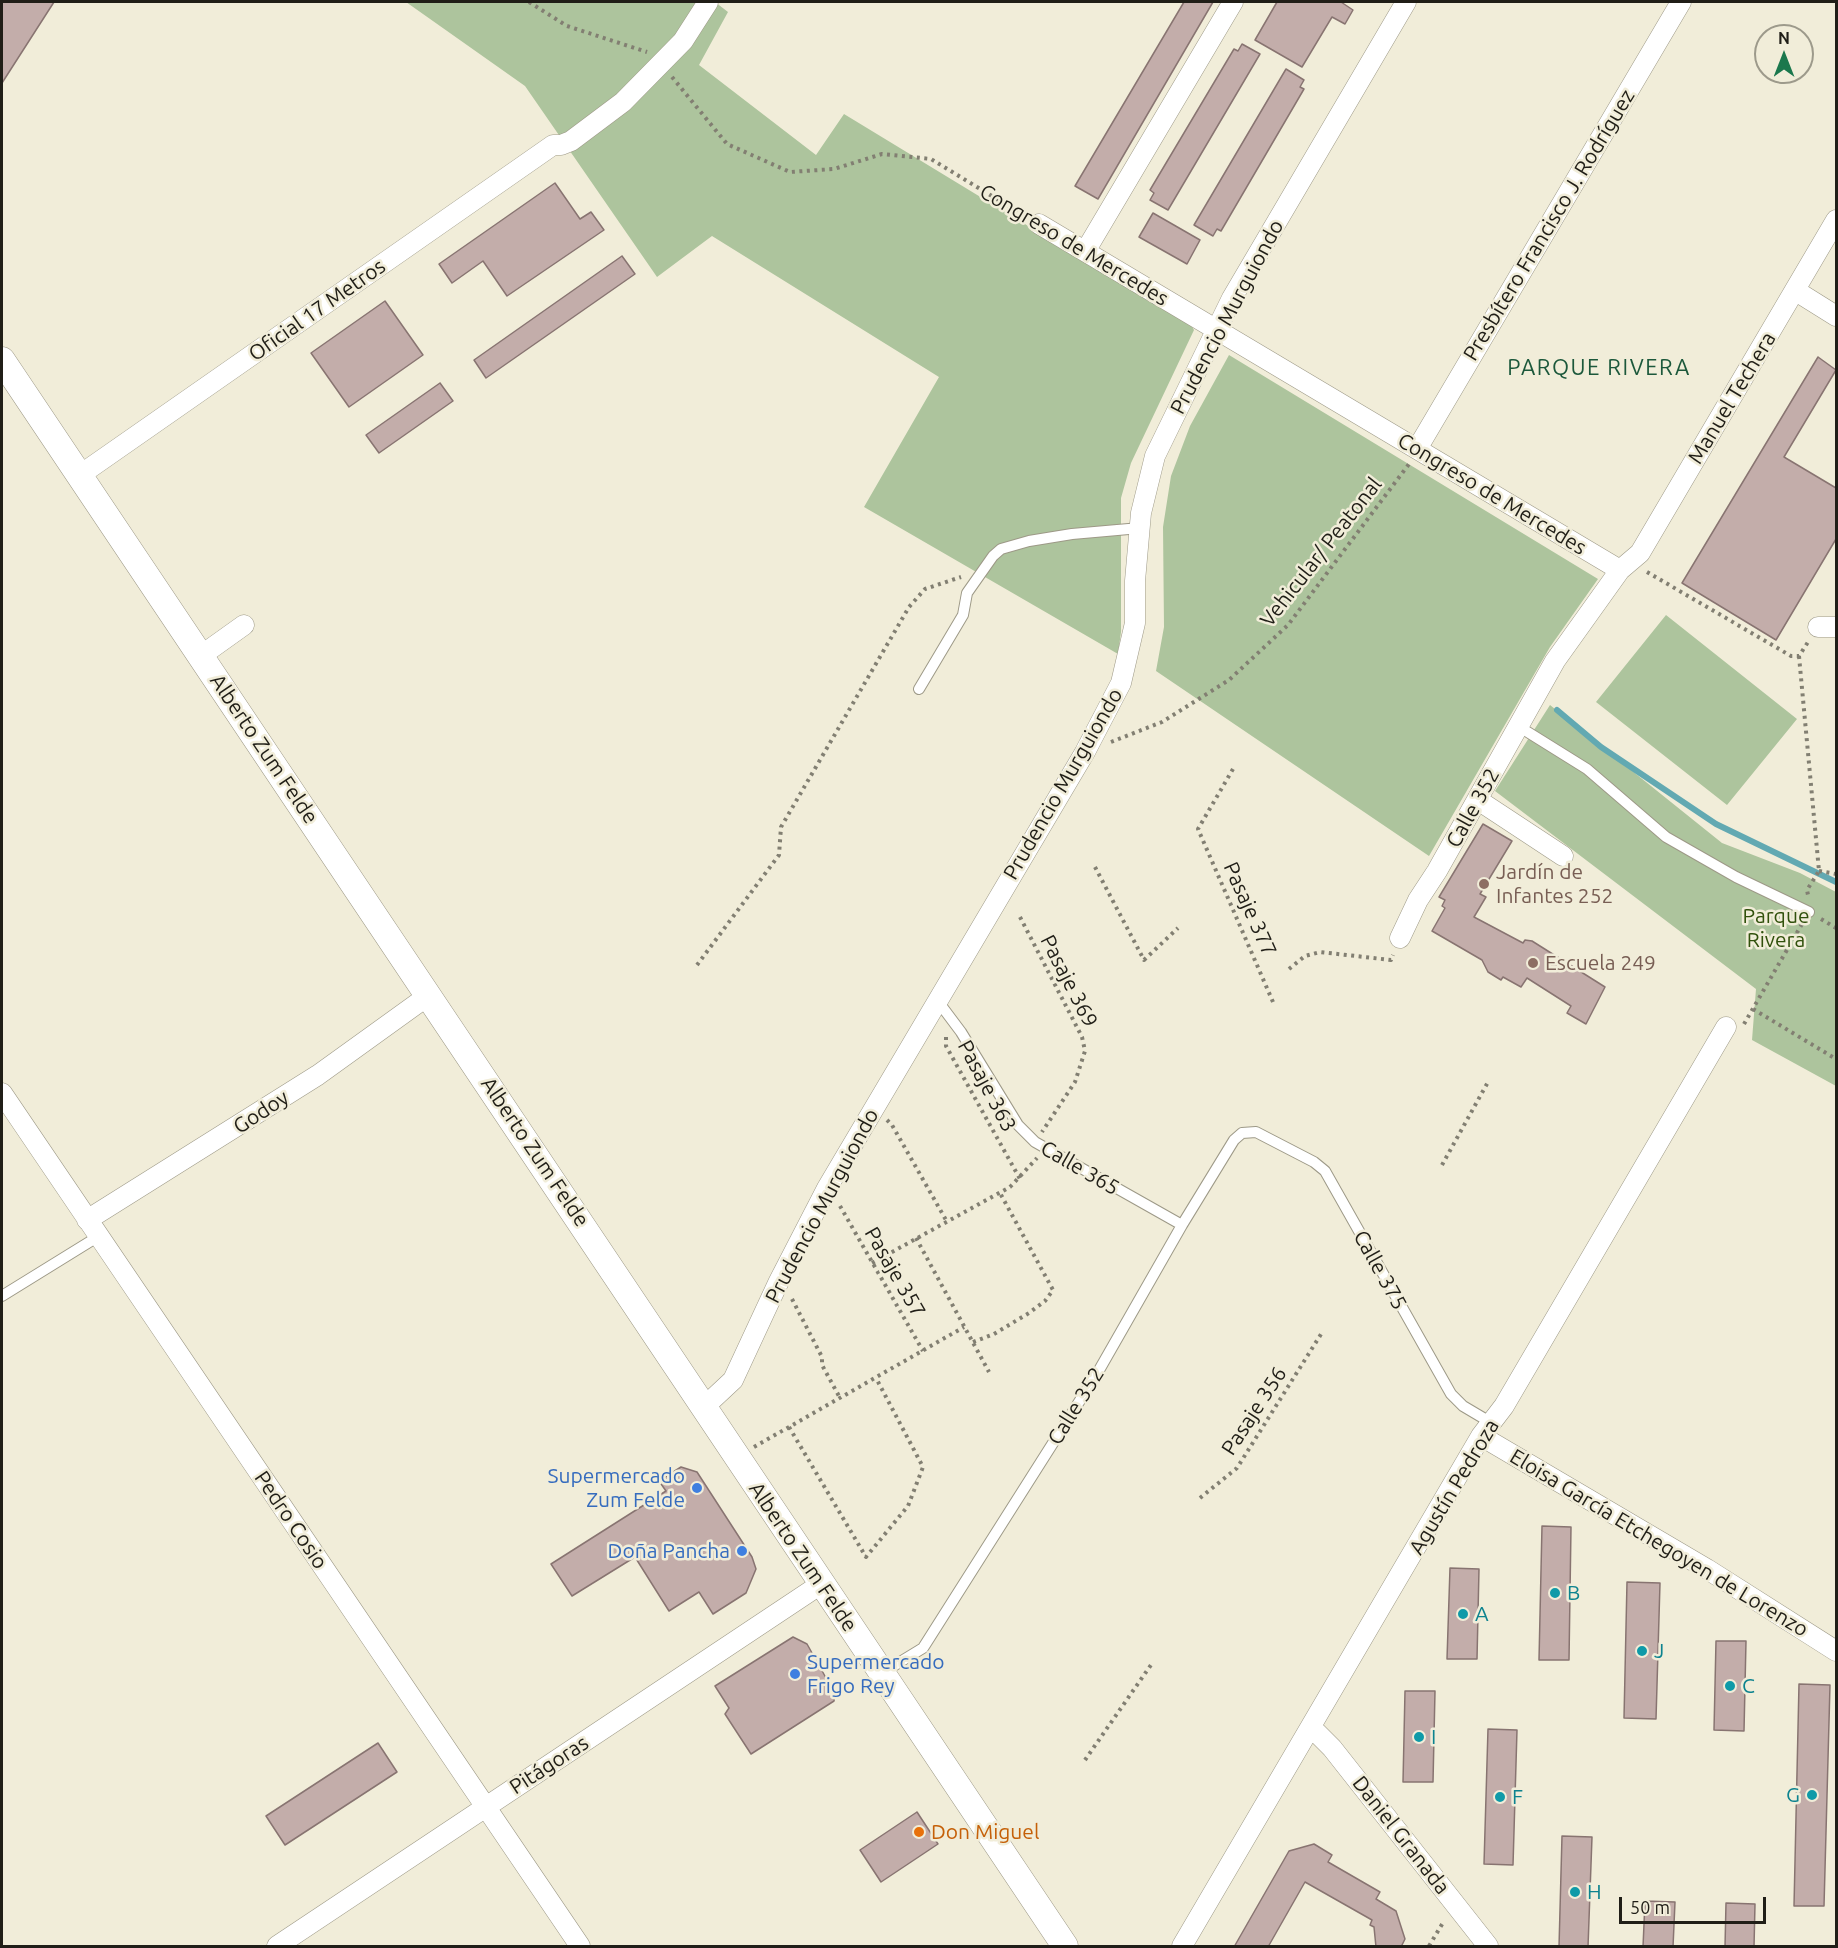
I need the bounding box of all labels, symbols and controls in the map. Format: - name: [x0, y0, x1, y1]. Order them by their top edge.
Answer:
- north arrow: [1754, 24, 1814, 84]
- text: N: [1778, 29, 1790, 47]
- street label: Presbítero Francisco J. Rodríguez: [1458, 85, 1640, 365]
- street label: Congreso de Mercedes: [975, 179, 1173, 311]
- street label: Prudencio Murguiondo: [1165, 215, 1289, 419]
- street label: Oficial 17 Metros: [244, 253, 390, 367]
- street label: Manuel Techera: [1683, 328, 1781, 468]
- district label: PARQUE RIVERA: [1507, 355, 1691, 381]
- street label: Congreso de Mercedes: [1393, 428, 1591, 560]
- street label: Vehicular/ Peatonal: [1255, 472, 1387, 632]
- street label: Alberto Zum Felde: [205, 669, 323, 829]
- street label: Prudencio Murguiondo: [998, 684, 1128, 884]
- street label: Calle 352: [1441, 764, 1505, 852]
- street label: Pasaje 377: [1218, 858, 1282, 960]
- place label: Jardín de Infantes 252: [1496, 859, 1613, 909]
- marker: Jardín de Infantes 252: [1477, 877, 1491, 891]
- park label: Parque Rivera: [1743, 903, 1809, 953]
- street label: Pasaje 369: [1035, 931, 1103, 1031]
- place label: Escuela 249: [1545, 950, 1656, 976]
- marker: Escuela 249: [1526, 956, 1540, 970]
- street label: Pasaje 363: [952, 1036, 1022, 1136]
- street label: Alberto Zum Felde: [476, 1072, 594, 1232]
- street label: Godoy: [229, 1085, 293, 1139]
- street label: Prudencio Murguiondo: [760, 1104, 884, 1308]
- street label: Calle 365: [1036, 1135, 1124, 1201]
- street label: Pasaje 357: [859, 1222, 931, 1322]
- street label: Calle 375: [1348, 1226, 1412, 1314]
- street label: Pasaje 356: [1216, 1362, 1292, 1460]
- street label: Calle 352: [1042, 1363, 1110, 1449]
- street label: Agustín Pedroza: [1404, 1415, 1504, 1559]
- street label: Eloisa García Etchegoyen de Lorenzo: [1505, 1444, 1813, 1642]
- place label: Supermercado Zum Felde: [547, 1463, 685, 1513]
- street label: Pedro Cosio: [249, 1466, 333, 1574]
- street label: Alberto Zum Felde: [744, 1477, 862, 1637]
- marker: Supermercado Zum Felde: [690, 1481, 704, 1495]
- place label: Doña Pancha: [608, 1538, 730, 1564]
- marker: Doña Pancha: [735, 1544, 749, 1558]
- place label: B: [1567, 1580, 1580, 1606]
- marker: B: [1548, 1586, 1562, 1600]
- place label: A: [1475, 1601, 1489, 1627]
- marker: A: [1456, 1607, 1470, 1621]
- place label: J: [1654, 1638, 1664, 1664]
- marker: J: [1635, 1644, 1649, 1658]
- place label: Supermercado Frigo Rey: [807, 1649, 945, 1699]
- marker: Supermercado Frigo Rey: [788, 1667, 802, 1681]
- place label: C: [1742, 1673, 1755, 1699]
- marker: C: [1723, 1679, 1737, 1693]
- place label: I: [1431, 1724, 1436, 1750]
- street label: Pitágoras: [505, 1730, 593, 1800]
- marker: I: [1412, 1730, 1426, 1744]
- street label: Daniel Granada: [1347, 1771, 1455, 1899]
- place label: G: [1786, 1782, 1800, 1808]
- place label: F: [1512, 1784, 1523, 1810]
- marker: G: [1805, 1788, 1819, 1802]
- marker: F: [1493, 1790, 1507, 1804]
- place label: Don Miguel: [931, 1819, 1039, 1845]
- marker: Don Miguel: [912, 1825, 926, 1839]
- place label: H: [1587, 1879, 1602, 1905]
- marker: H: [1568, 1885, 1582, 1899]
- scale bar: [1622, 1885, 1769, 1923]
- text: 50 m: [1630, 1897, 1670, 1917]

